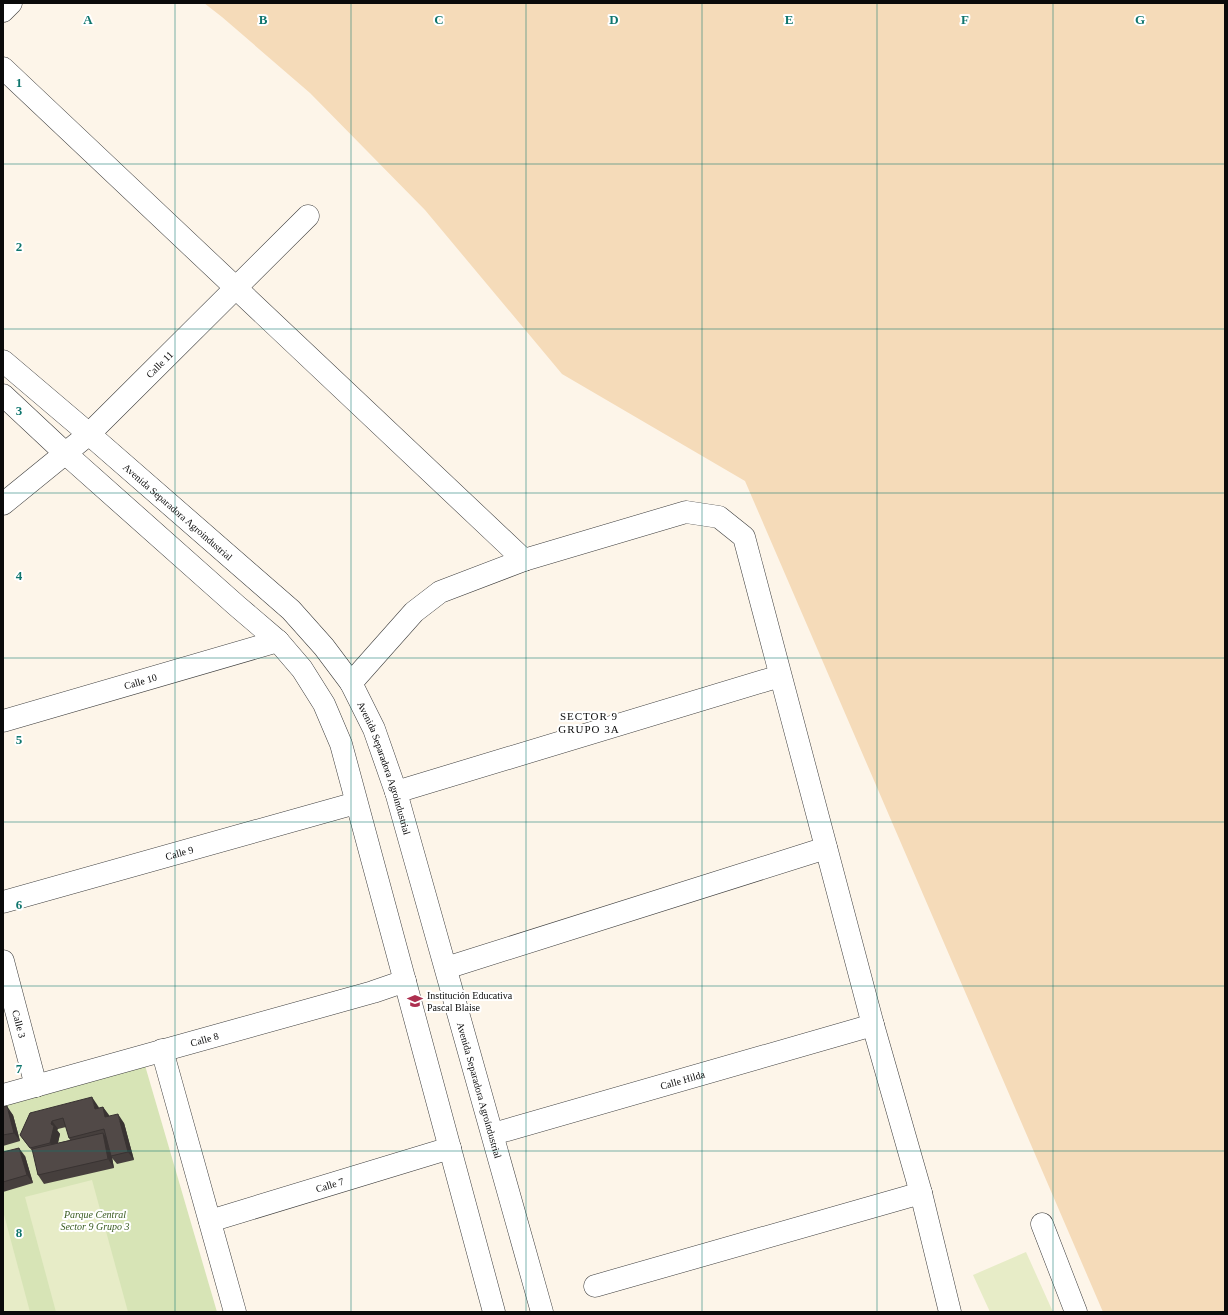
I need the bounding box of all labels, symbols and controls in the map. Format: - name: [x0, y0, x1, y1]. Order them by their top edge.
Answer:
- text: A: [83, 12, 93, 27]
- text: B: [259, 12, 268, 27]
- text: C: [434, 12, 444, 27]
- text: D: [609, 12, 619, 27]
- text: E: [785, 12, 793, 27]
- text: F: [961, 12, 969, 27]
- text: G: [1135, 12, 1145, 27]
- text: 1: [16, 75, 22, 90]
- text: 2: [16, 239, 22, 254]
- street label: Calle 11: [144, 348, 175, 380]
- text: 3: [16, 403, 23, 418]
- street label: Avenida Separadora Agroindustrial: [121, 461, 235, 562]
- text: 4: [16, 568, 23, 583]
- street label: Calle 10: [123, 671, 158, 691]
- street label: Avenida Separadora Agroindustrial: [356, 699, 413, 836]
- district label: SECTOR 9 GRUPO 3A: [558, 710, 620, 735]
- text: 5: [16, 732, 23, 747]
- street label: Calle 9: [164, 843, 194, 862]
- text: 6: [16, 897, 23, 912]
- place label: Institución Educativa Pascal Blaise: [427, 990, 513, 1013]
- school or university icon: Institución Educativa Pascal Blaise: [406, 992, 424, 1010]
- street label: Calle 3: [11, 1009, 29, 1039]
- street label: Avenida Separadora Agroindustrial: [455, 1021, 504, 1160]
- street label: Calle 8: [189, 1030, 220, 1048]
- text: 7: [16, 1061, 23, 1076]
- street label: Calle Hilda: [659, 1068, 706, 1091]
- street label: Calle 7: [314, 1175, 345, 1194]
- park label: Parque Central Sector 9 Grupo 3: [60, 1209, 130, 1232]
- text: 8: [16, 1225, 23, 1240]

